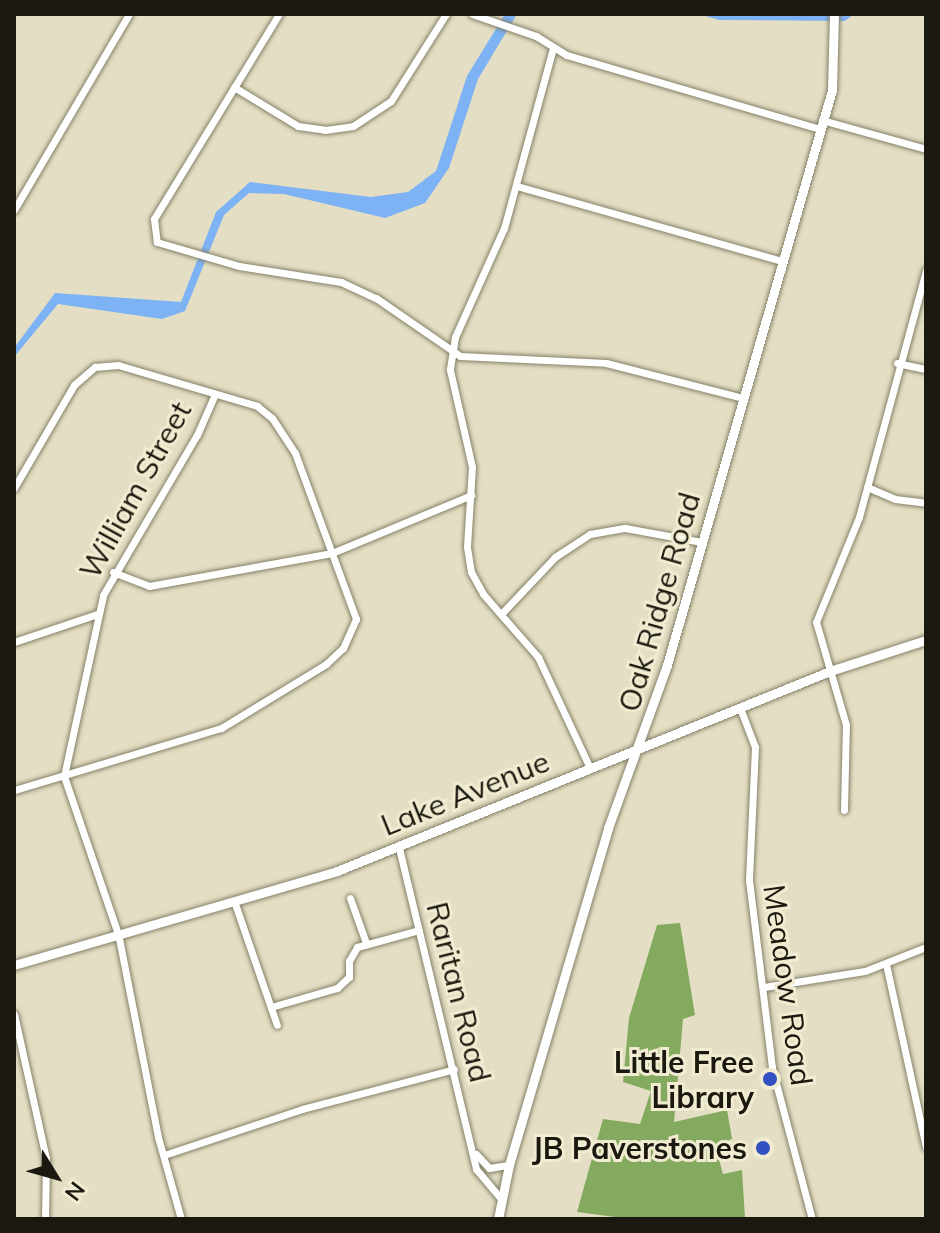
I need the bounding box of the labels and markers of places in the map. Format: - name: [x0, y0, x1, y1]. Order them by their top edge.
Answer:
- place label: Little Free Library: [614, 1044, 754, 1114]
- marker: Little Free Library: [761, 1070, 779, 1088]
- place label: JB Paverstones: [532, 1130, 747, 1166]
- marker: JB Paverstones: [754, 1139, 772, 1157]

